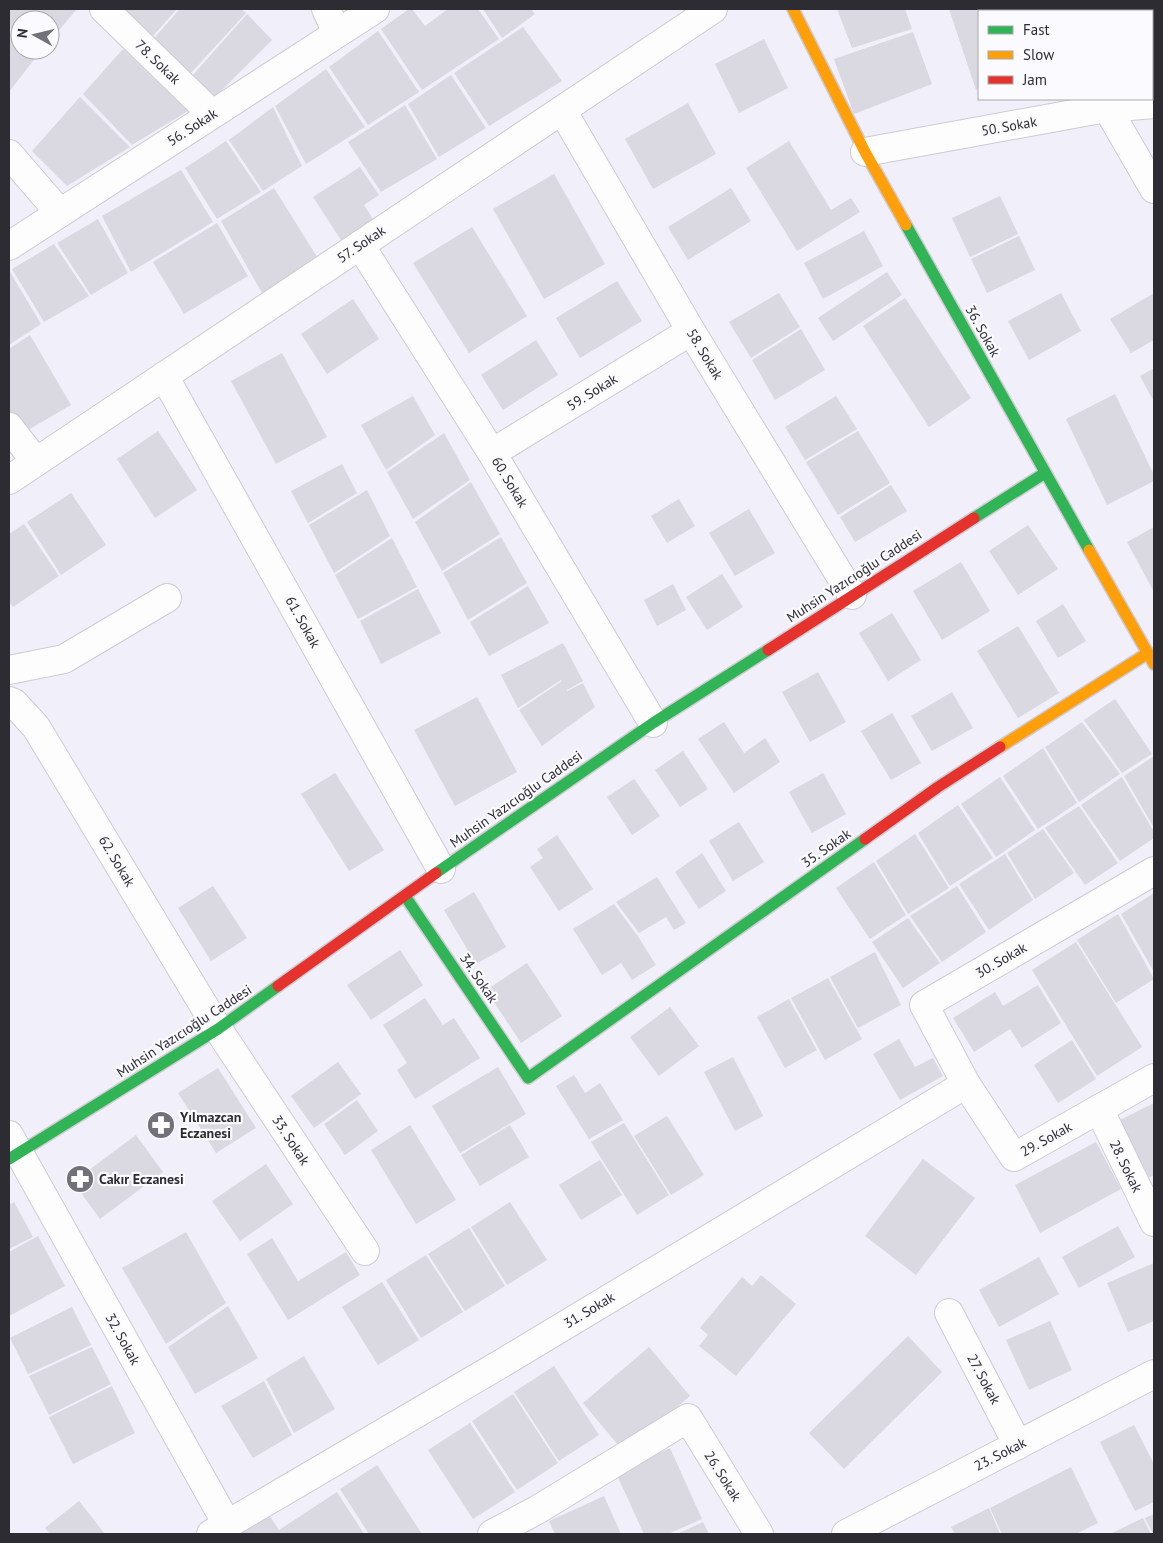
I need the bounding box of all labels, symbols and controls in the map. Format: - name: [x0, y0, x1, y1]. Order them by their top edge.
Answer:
- north arrow: [10, 10, 60, 60]
- legend: [978, 10, 1153, 100]
- text: Fast: [1023, 20, 1050, 39]
- text: N: [13, 27, 32, 39]
- street label: 78. Sokak: [132, 36, 185, 88]
- text: Slow: [1023, 45, 1054, 64]
- text: Jam: [1022, 70, 1047, 89]
- street label: 56. Sokak: [164, 104, 221, 150]
- street label: 50. Sokak: [980, 112, 1039, 140]
- street label: 57. Sokak: [333, 221, 389, 267]
- street label: 36. Sokak: [962, 302, 1005, 360]
- street label: 58. Sokak: [683, 325, 727, 383]
- street label: 59. Sokak: [563, 369, 621, 415]
- street label: 60. Sokak: [488, 453, 532, 511]
- street label: Muhsin Yazıcıoğlu Caddesi: [783, 526, 925, 626]
- street label: 61. Sokak: [282, 593, 325, 651]
- street label: Muhsin Yazıcıoğlu Caddesi: [446, 746, 586, 852]
- street label: 35. Sokak: [798, 824, 854, 871]
- street label: 62. Sokak: [95, 832, 139, 890]
- street label: 30. Sokak: [972, 938, 1030, 982]
- street label: 34. Sokak: [456, 950, 502, 1007]
- street label: Muhsin Yazıcıoğlu Caddesi: [113, 981, 255, 1081]
- place label: Yılmazcan Eczanesi: [179, 1108, 241, 1142]
- pharmacy icon: Yılmazcan Eczanesi: [146, 1110, 176, 1140]
- street label: 33. Sokak: [268, 1112, 314, 1169]
- street label: 29. Sokak: [1017, 1117, 1075, 1160]
- street label: 28. Sokak: [1106, 1137, 1147, 1195]
- pharmacy icon: Cakır Eczanesi: [65, 1164, 95, 1194]
- place label: Cakır Eczanesi: [99, 1170, 184, 1188]
- street label: 31. Sokak: [560, 1288, 618, 1332]
- street label: 32. Sokak: [102, 1310, 145, 1368]
- street label: 27. Sokak: [963, 1351, 1005, 1408]
- street label: 23. Sokak: [971, 1433, 1029, 1475]
- street label: 26. Sokak: [700, 1447, 746, 1505]

